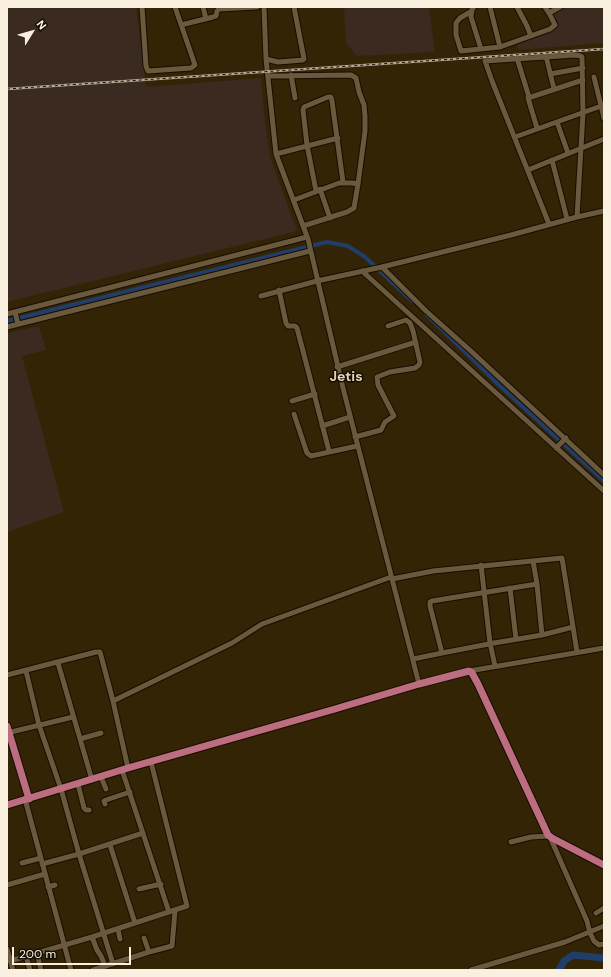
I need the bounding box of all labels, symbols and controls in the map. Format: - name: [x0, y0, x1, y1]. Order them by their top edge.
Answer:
- north arrow: [12, 12, 52, 52]
- text: N: [34, 17, 50, 32]
- district label: Jetis: [329, 369, 363, 385]
- scale bar: [14, 939, 133, 965]
- text: 200 m: [19, 946, 56, 962]

